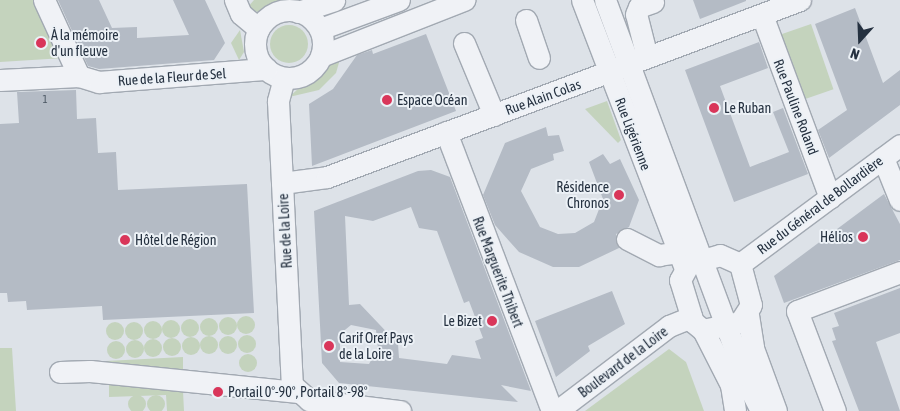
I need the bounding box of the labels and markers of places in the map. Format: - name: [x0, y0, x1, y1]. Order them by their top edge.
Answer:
- place label: À la mémoire d'un fleuve: [51, 27, 119, 59]
- marker: À la mémoire d'un fleuve: [35, 37, 47, 49]
- place label: Espace Océan: [397, 92, 468, 108]
- marker: Espace Océan: [381, 94, 393, 106]
- place label: Le Ruban: [724, 100, 771, 116]
- marker: Le Ruban: [708, 102, 720, 114]
- place label: Résidence Chronos: [556, 179, 609, 212]
- marker: Résidence Chronos: [613, 189, 625, 201]
- place label: Hélios: [820, 229, 853, 245]
- marker: Hélios: [857, 231, 869, 243]
- place label: Hôtel de Région: [135, 232, 216, 248]
- marker: Hôtel de Région: [119, 234, 131, 246]
- place label: Le Bizet: [443, 313, 482, 329]
- marker: Le Bizet: [486, 315, 498, 327]
- place label: Carif Oref Pays de la Loire: [339, 330, 413, 362]
- marker: Carif Oref Pays de la Loire: [323, 340, 335, 352]
- place label: Portail 0°-90°, Portail 8°-98°: [228, 384, 368, 400]
- marker: Portail 0°-90°, Portail 8°-98°: [212, 386, 224, 398]

